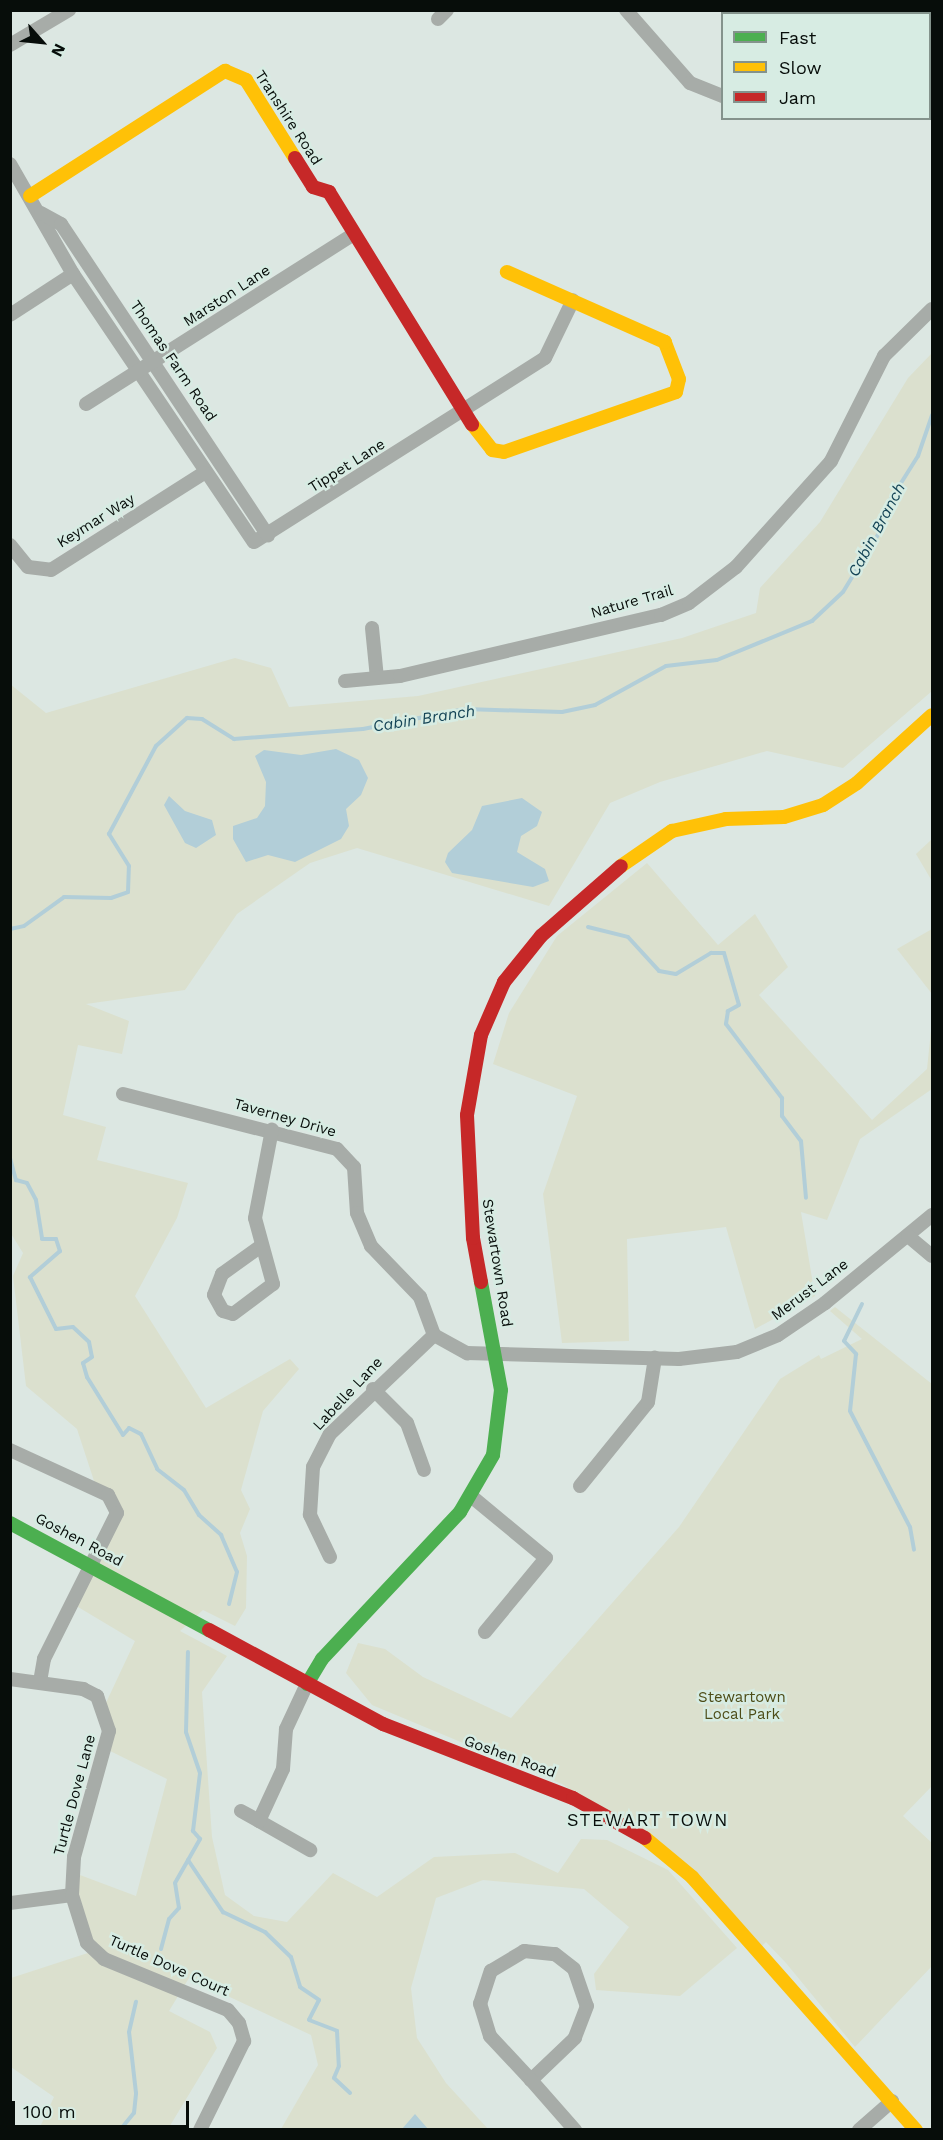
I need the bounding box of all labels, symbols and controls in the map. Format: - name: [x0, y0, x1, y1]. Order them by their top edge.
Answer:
- north arrow: [12, 12, 72, 72]
- legend: [721, 12, 931, 120]
- text: Fast: [779, 27, 816, 48]
- text: N: [47, 41, 70, 60]
- text: Slow: [779, 57, 822, 78]
- street label: Transhire Road: [251, 67, 325, 169]
- text: Jam: [779, 87, 816, 108]
- street label: Marston Lane: [180, 261, 274, 331]
- street label: Thomas Farm Road: [126, 297, 220, 425]
- street label: Tippet Lane: [305, 435, 389, 497]
- water label: Cabin Branch: [844, 480, 910, 580]
- street label: Keymar Way: [54, 490, 138, 552]
- street label: Nature Trail: [589, 582, 675, 622]
- water label: Cabin Branch: [371, 701, 477, 737]
- street label: Taverney Drive: [232, 1095, 338, 1141]
- street label: Stewartown Road: [478, 1198, 516, 1328]
- street label: Merust Lane: [768, 1255, 852, 1325]
- street label: Labelle Lane: [309, 1354, 387, 1434]
- street label: Goshen Road: [32, 1509, 126, 1571]
- park label: Stewartown Local Park: [698, 1688, 786, 1723]
- street label: Goshen Road: [461, 1732, 559, 1782]
- street label: Turtle Dove Lane: [50, 1733, 100, 1857]
- district label: STEWART TOWN: [567, 1809, 729, 1831]
- street label: Turtle Dove Court: [106, 1931, 232, 2001]
- scale bar: [15, 2089, 192, 2127]
- text: 100 m: [23, 2101, 76, 2122]

